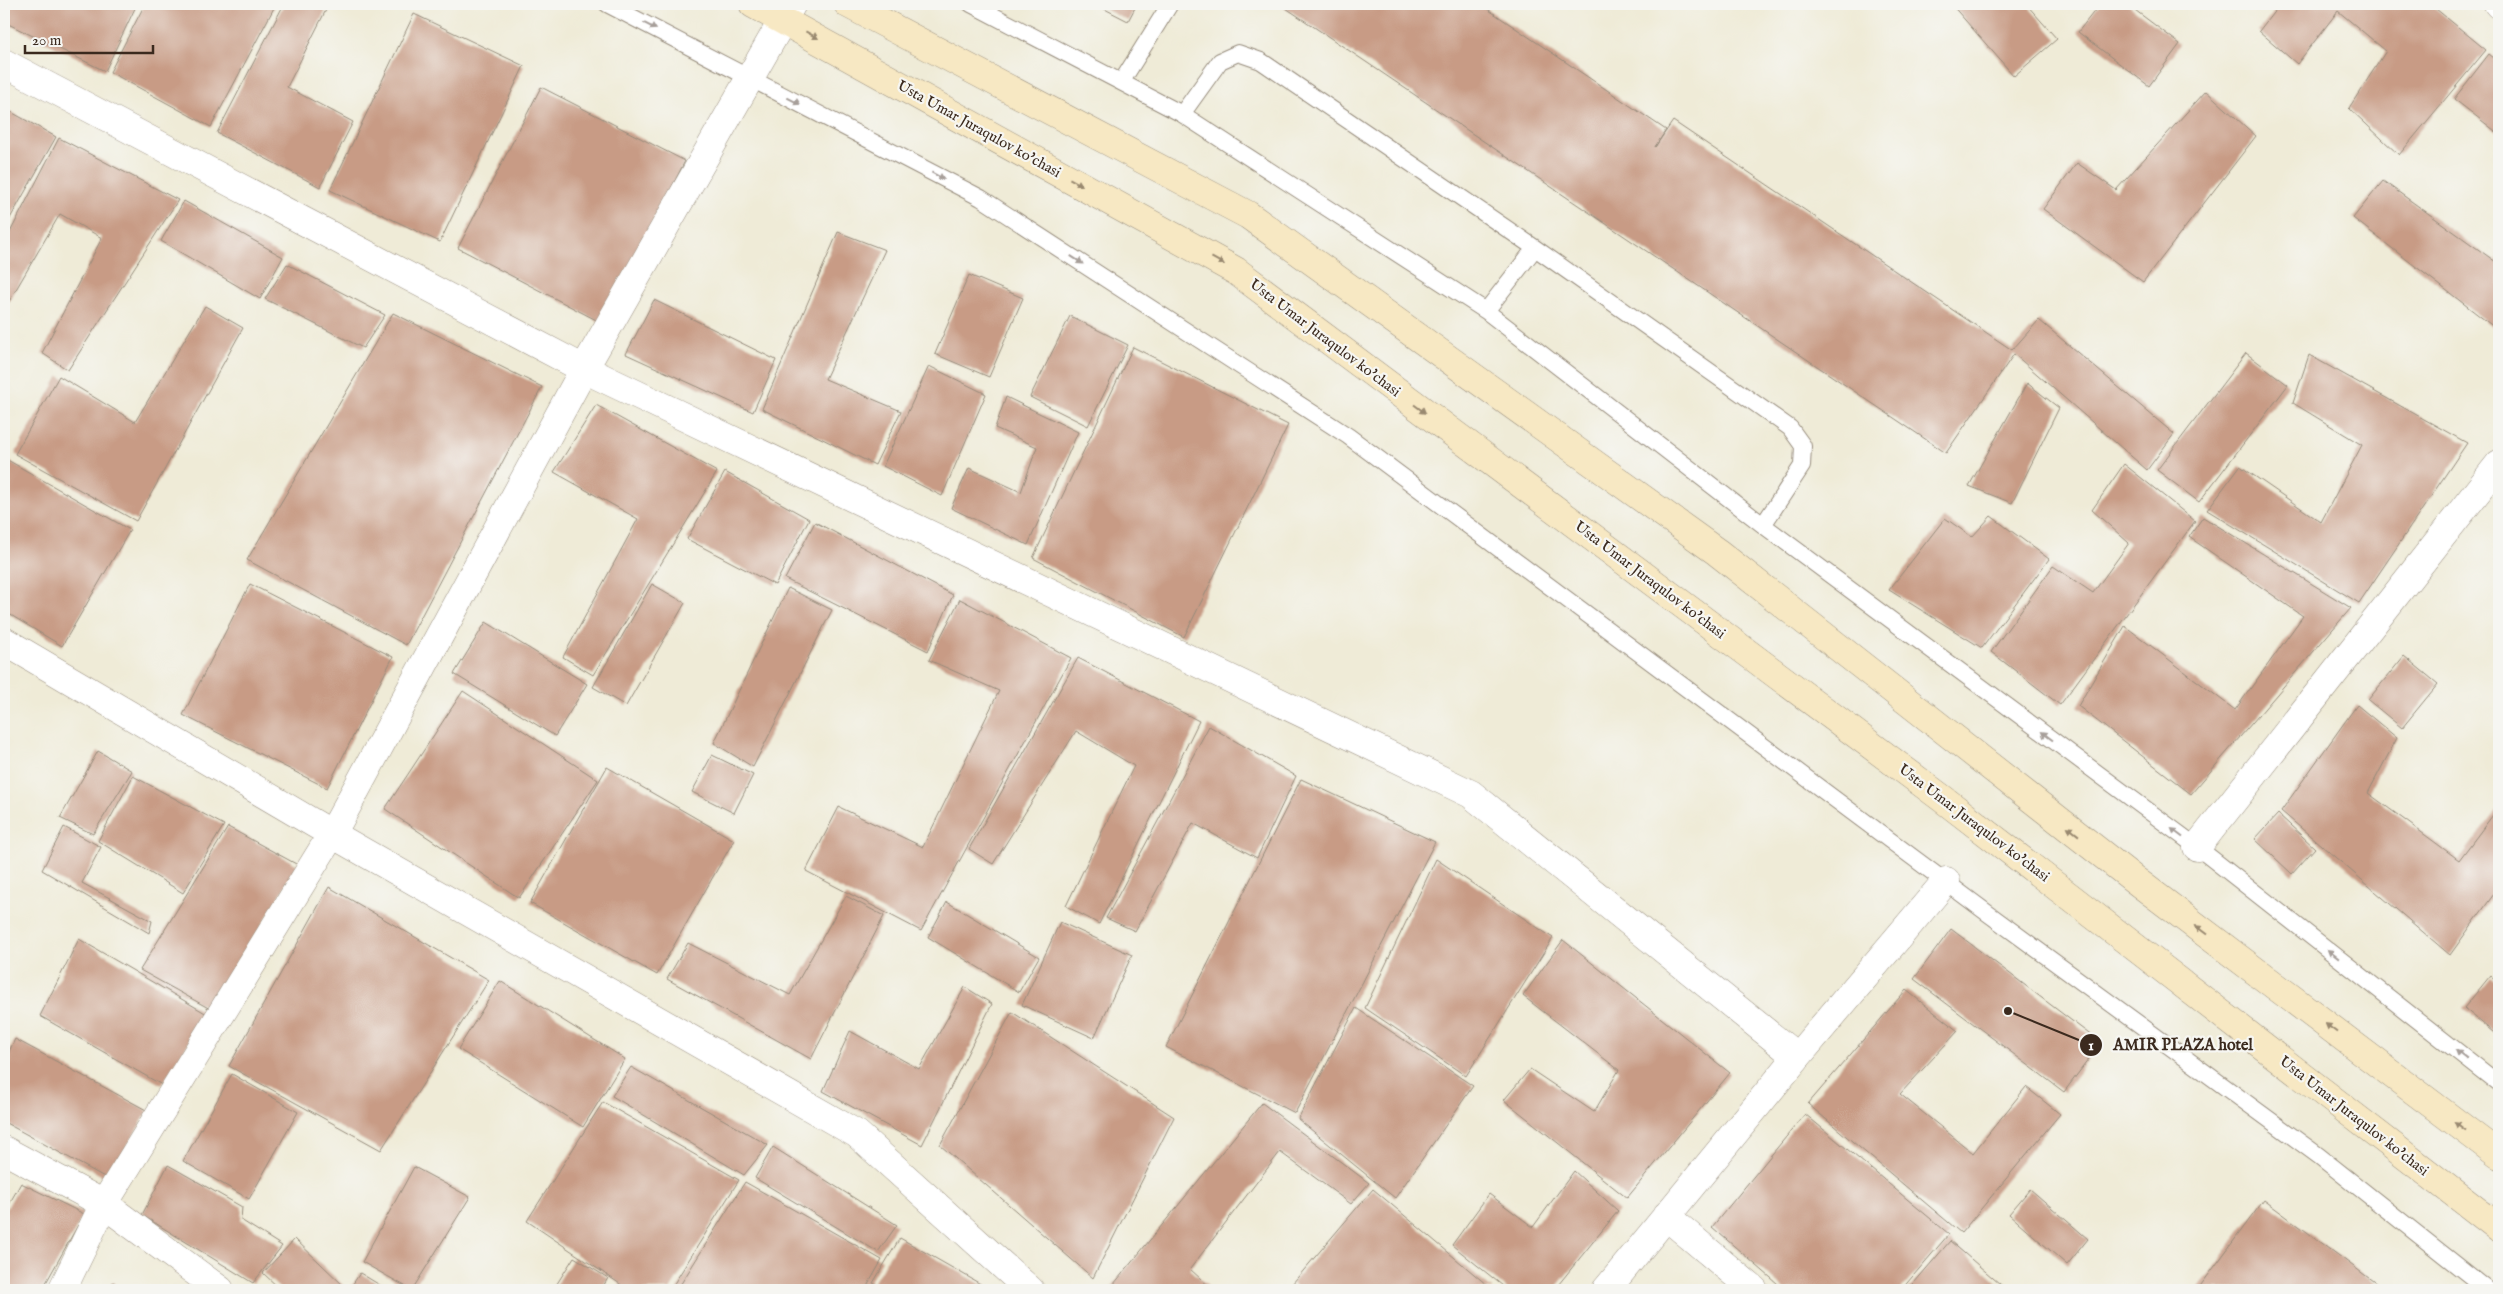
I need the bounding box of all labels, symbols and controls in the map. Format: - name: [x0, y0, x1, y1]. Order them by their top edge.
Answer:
- scale bar: [25, 22, 152, 54]
- one-way arrow: [643, 22, 657, 30]
- text: 20 m: [32, 31, 62, 50]
- one-way arrow: [804, 31, 819, 39]
- street label: Usta Umar Juraqulov ko'chasi: [894, 76, 1064, 182]
- one-way arrow: [787, 97, 802, 105]
- one-way arrow: [931, 172, 946, 180]
- one-way arrow: [1069, 178, 1082, 187]
- one-way arrow: [1070, 255, 1084, 265]
- one-way arrow: [1211, 257, 1224, 266]
- street label: Usta Umar Juraqulov ko'chasi: [1246, 275, 1404, 401]
- one-way arrow: [1413, 403, 1426, 414]
- street label: Usta Umar Juraqulov ko'chasi: [1571, 517, 1729, 643]
- one-way arrow: [2041, 730, 2054, 741]
- street label: Usta Umar Juraqulov ko'chasi: [1895, 760, 2053, 886]
- one-way arrow: [2067, 825, 2080, 836]
- one-way arrow: [2171, 827, 2184, 838]
- one-way arrow: [2195, 924, 2208, 935]
- one-way arrow: [2327, 948, 2340, 959]
- one-way arrow: [2324, 1023, 2338, 1033]
- callout: AMIR PLAZA hotel: [2078, 1029, 2263, 1060]
- text: 1: [2088, 1036, 2094, 1055]
- text: AMIR PLAZA hotel: [2112, 1036, 2253, 1056]
- one-way arrow: [2454, 1049, 2468, 1059]
- street label: Usta Umar Juraqulov ko'chasi: [2276, 1052, 2432, 1180]
- one-way arrow: [2453, 1121, 2467, 1131]

